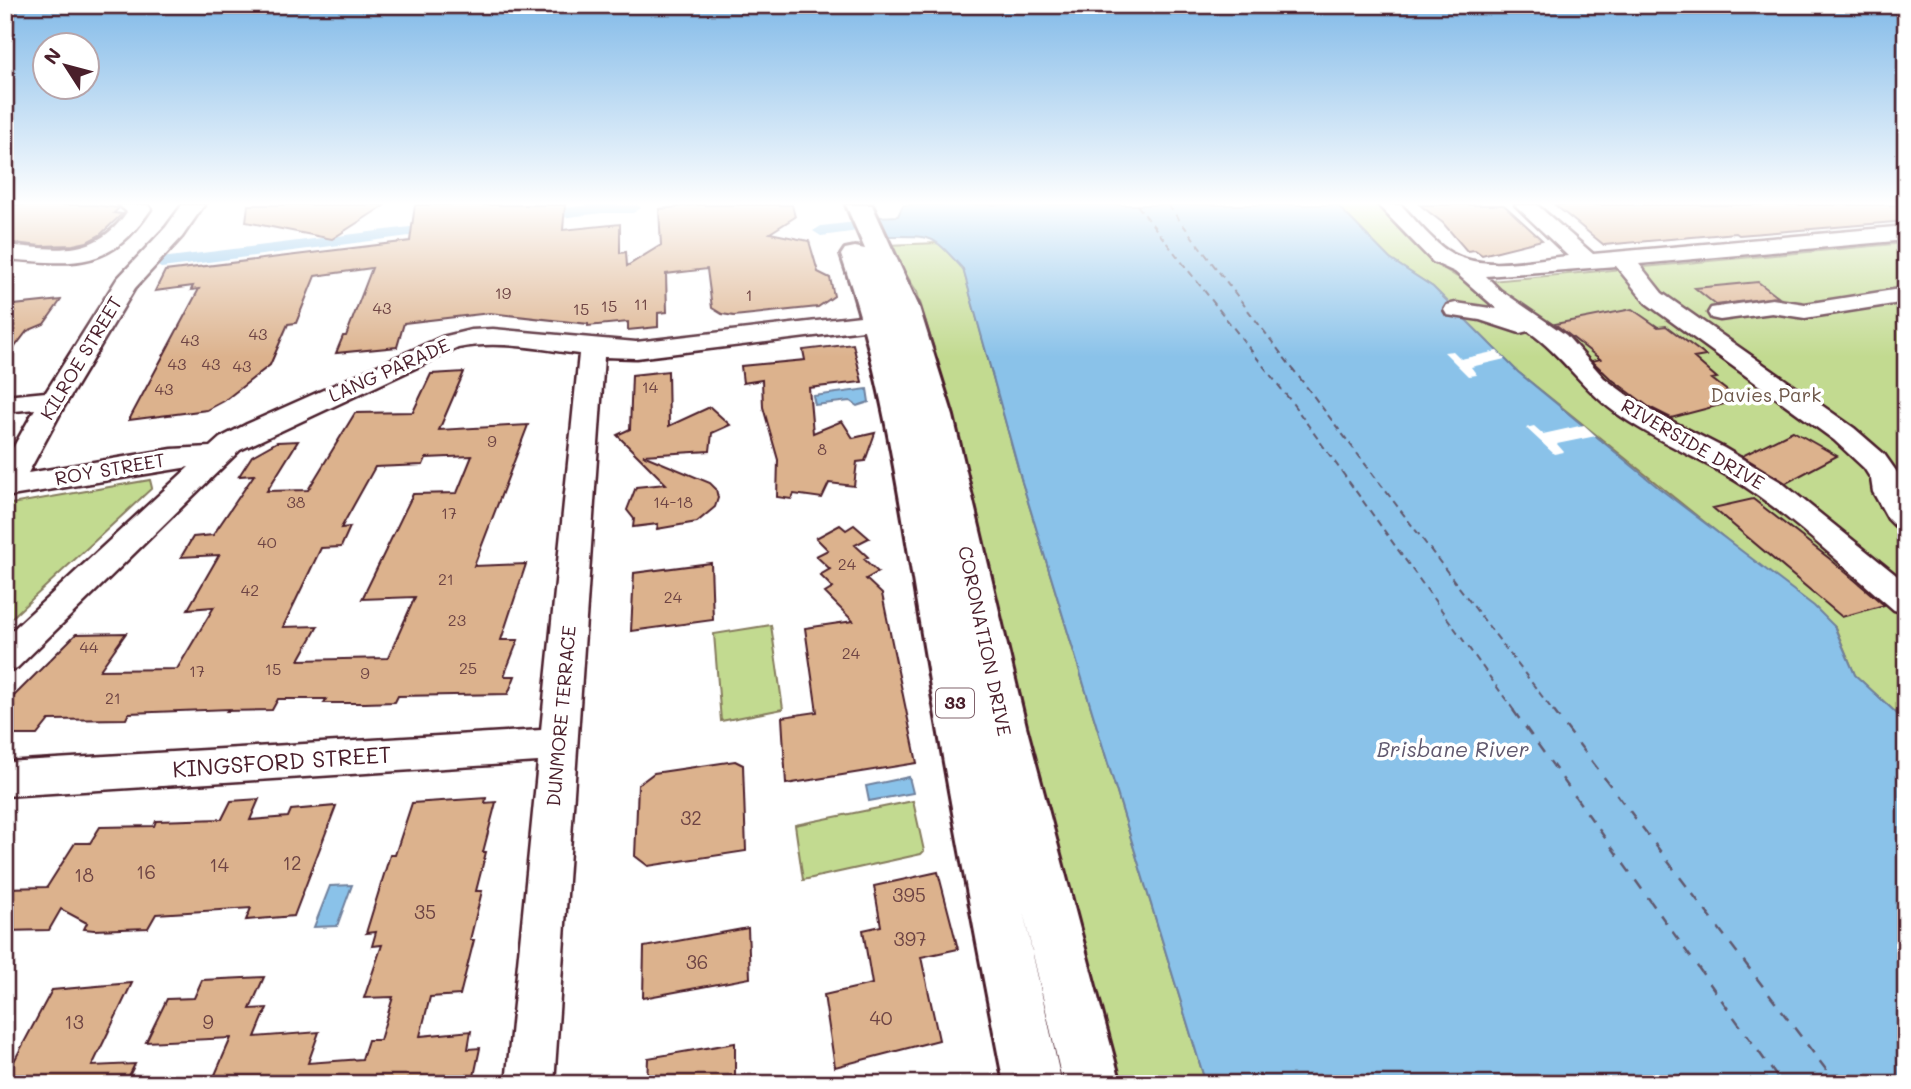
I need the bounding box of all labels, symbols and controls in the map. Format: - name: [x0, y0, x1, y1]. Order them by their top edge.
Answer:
- north arrow: [32, 32, 102, 102]
- text: N: [37, 43, 66, 69]
- house number: 19: [495, 282, 511, 303]
- house number: 1: [745, 284, 753, 305]
- street label: KILROE STREET: [34, 291, 127, 424]
- house number: 11: [634, 293, 648, 314]
- house number: 15: [601, 295, 617, 316]
- house number: 43: [373, 297, 391, 318]
- house number: 15: [573, 298, 589, 319]
- house number: 43: [249, 323, 267, 344]
- house number: 43: [181, 329, 199, 350]
- street label: LANG PARADE: [324, 332, 453, 407]
- house number: 43: [168, 353, 186, 374]
- house number: 43: [202, 353, 220, 374]
- house number: 43: [233, 355, 251, 376]
- house number: 14: [642, 376, 659, 397]
- house number: 43: [155, 378, 173, 399]
- park label: Davies Park: [1711, 382, 1821, 407]
- street label: RIVERSIDE DRIVE: [1617, 392, 1770, 495]
- house number: 9: [487, 430, 497, 451]
- house number: 8: [817, 438, 827, 459]
- street label: ROY STREET: [53, 447, 167, 491]
- house number: 38: [286, 491, 306, 512]
- house number: 14-18: [653, 491, 693, 512]
- house number: 17: [441, 502, 457, 523]
- house number: 40: [257, 531, 277, 552]
- street label: CORONATION DRIVE: [953, 544, 1018, 738]
- house number: 24: [838, 553, 857, 574]
- house number: 21: [438, 568, 454, 589]
- house number: 42: [241, 579, 259, 600]
- house number: 24: [664, 586, 683, 607]
- house number: 23: [448, 609, 466, 630]
- street label: DUNMORE TERRACE: [540, 624, 581, 807]
- house number: 44: [80, 636, 99, 657]
- house number: 24: [842, 642, 861, 663]
- house number: 25: [459, 657, 477, 678]
- house number: 15: [265, 658, 281, 679]
- house number: 17: [189, 660, 205, 681]
- house number: 9: [360, 662, 370, 683]
- house number: 21: [105, 687, 121, 708]
- road number: 33: [936, 688, 974, 718]
- water label: Brisbane River: [1377, 735, 1529, 762]
- street label: KINGSFORD STREET: [171, 738, 393, 784]
- house number: 32: [680, 805, 702, 830]
- house number: 12: [282, 850, 302, 875]
- house number: 14: [209, 852, 229, 877]
- house number: 16: [136, 859, 156, 884]
- house number: 18: [74, 862, 94, 887]
- house number: 395: [892, 882, 926, 907]
- house number: 35: [414, 899, 436, 924]
- house number: 397: [894, 926, 926, 951]
- house number: 36: [686, 949, 708, 974]
- house number: 40: [870, 1005, 893, 1030]
- house number: 13: [64, 1009, 84, 1034]
- house number: 9: [202, 1009, 214, 1034]

